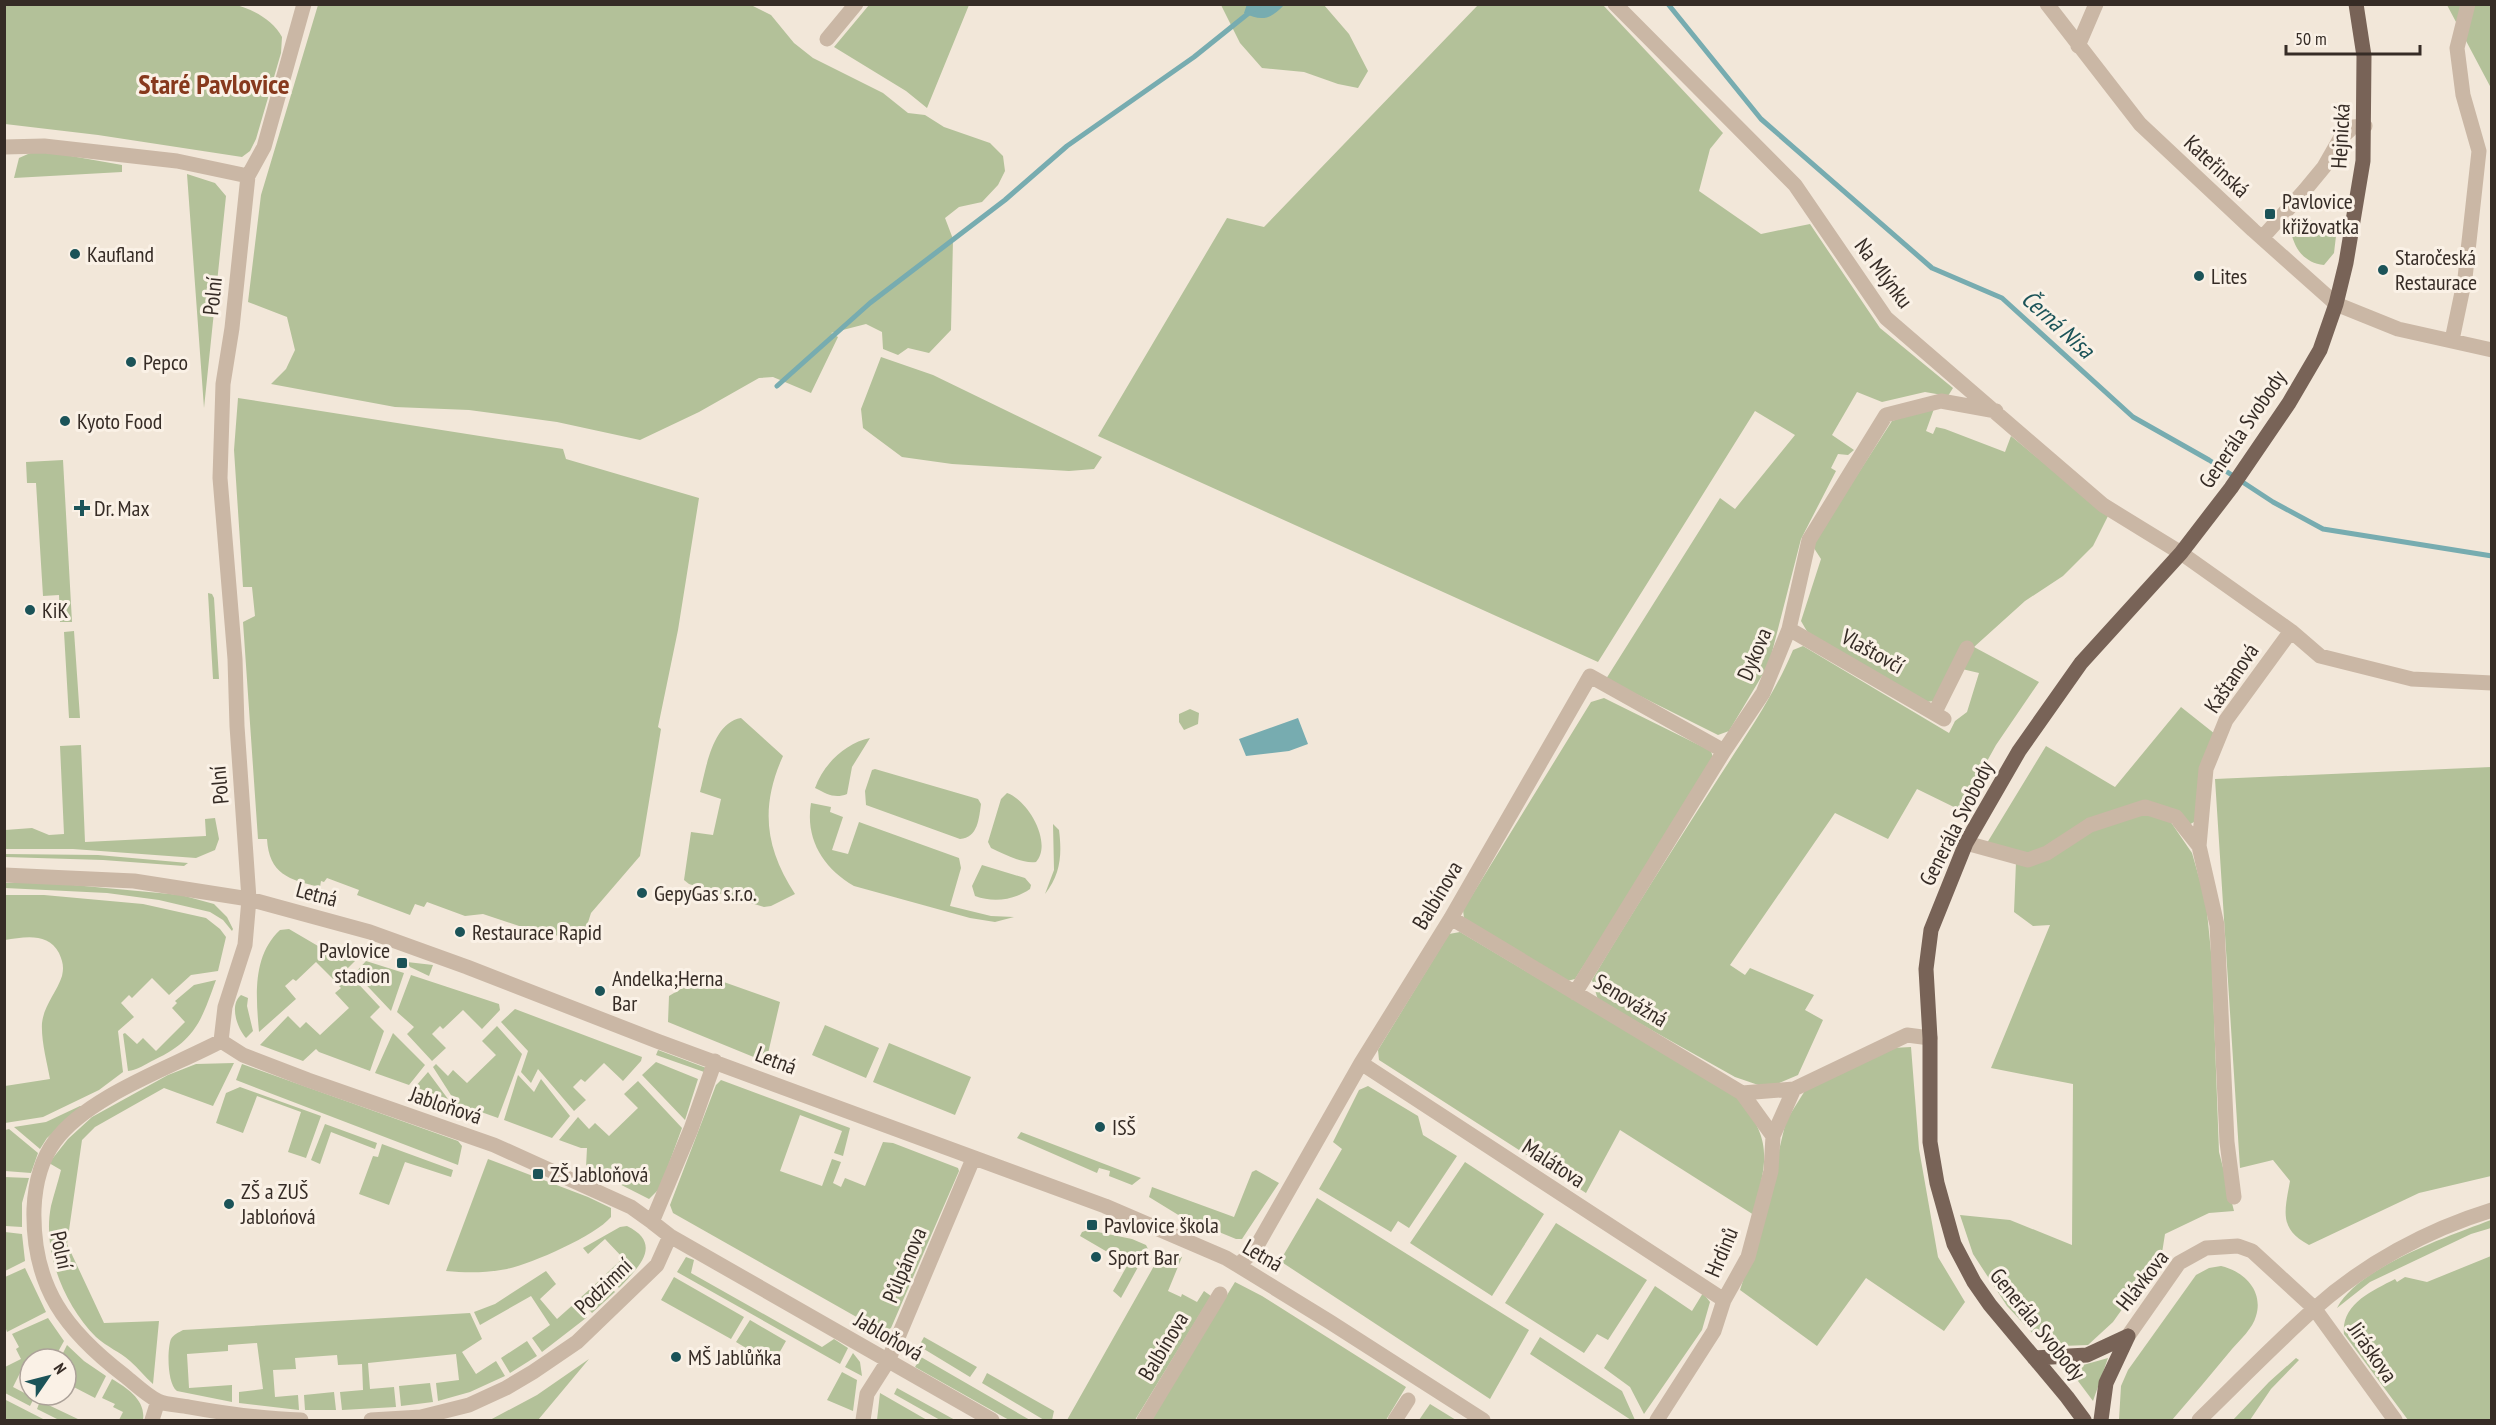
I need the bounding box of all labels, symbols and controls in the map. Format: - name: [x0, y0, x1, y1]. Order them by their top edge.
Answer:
- scale bar: [2286, 18, 2420, 56]
- text: 50 m: [2295, 27, 2327, 50]
- district label: Staré Pavlovice: [138, 65, 290, 102]
- street label: Hejnická: [2324, 103, 2356, 169]
- street label: Kateřinská: [2178, 129, 2256, 203]
- place label: Pavlovice křižovatka: [2282, 187, 2359, 240]
- marker: Pavlovice křižovatka: [2263, 207, 2277, 221]
- street label: Na Mlýnku: [1849, 232, 1919, 314]
- place label: Kaufland: [87, 240, 154, 268]
- place label: Staročeská Restaurace: [2395, 243, 2477, 296]
- marker: Kaufland: [68, 247, 82, 261]
- place label: Lites: [2211, 262, 2247, 290]
- marker: Staročeská Restaurace: [2376, 263, 2390, 277]
- marker: Lites: [2192, 269, 2206, 283]
- street label: Polní: [196, 275, 228, 317]
- water label: Černá Nisa: [2015, 283, 2102, 366]
- place label: Pepco: [143, 348, 188, 376]
- marker: Pepco: [124, 355, 138, 369]
- street label: Generála Svobody: [2192, 364, 2292, 493]
- place label: Kyoto Food: [77, 407, 162, 435]
- marker: Kyoto Food: [58, 414, 72, 428]
- place label: Dr. Max: [94, 494, 149, 522]
- marker: Dr. Max: [75, 501, 89, 515]
- place label: KiK: [42, 596, 69, 624]
- marker: KiK: [23, 603, 37, 617]
- street label: Vlaštovčí: [1836, 622, 1910, 680]
- street label: Dykova: [1730, 623, 1778, 685]
- street label: Kaštanová: [2198, 638, 2264, 718]
- street label: Generála Svobody: [1913, 755, 2000, 890]
- street label: Polní: [203, 764, 235, 805]
- street label: Balbínova: [1406, 856, 1468, 934]
- street label: Letná: [293, 875, 341, 913]
- place label: GepyGas s.r.o.: [654, 879, 757, 907]
- marker: GepyGas s.r.o.: [635, 886, 649, 900]
- place label: Restaurace Rapid: [472, 918, 602, 946]
- marker: Restaurace Rapid: [453, 925, 467, 939]
- place label: Pavlovice stadion: [319, 936, 390, 989]
- marker: Pavlovice stadion: [395, 956, 409, 970]
- place label: Andelka;Herna Bar: [612, 964, 723, 1017]
- street label: Senovážná: [1589, 967, 1673, 1033]
- marker: Andelka;Herna Bar: [593, 984, 607, 998]
- street label: Letná: [751, 1039, 801, 1081]
- street label: Jabloňová: [405, 1079, 486, 1130]
- place label: ISŠ: [1112, 1113, 1136, 1141]
- marker: ISŠ: [1093, 1120, 1107, 1134]
- street label: Malátova: [1517, 1132, 1591, 1194]
- place label: ZŠ Jabloňová: [550, 1160, 648, 1188]
- marker: ZŠ Jabloňová: [531, 1167, 545, 1181]
- place label: ZŠ a ZUŠ Jablońová: [240, 1177, 316, 1230]
- marker: ZŠ a ZUŠ Jablońová: [222, 1197, 236, 1211]
- place label: Pavlovice škola: [1104, 1211, 1219, 1239]
- marker: Pavlovice škola: [1085, 1218, 1099, 1232]
- street label: Půlpánova: [876, 1223, 932, 1307]
- street label: Hrdinů: [1698, 1223, 1744, 1281]
- street label: Polní: [44, 1228, 80, 1272]
- street label: Letná: [1238, 1232, 1288, 1278]
- place label: Sport Bar: [1108, 1243, 1179, 1271]
- street label: Hlávkova: [2110, 1244, 2174, 1316]
- marker: Sport Bar: [1089, 1250, 1103, 1264]
- street label: Podzimní: [568, 1252, 638, 1320]
- street label: Generála Svobody: [1984, 1262, 2092, 1386]
- street label: Jabloňová: [849, 1305, 928, 1367]
- street label: Balbínova: [1132, 1307, 1194, 1385]
- street label: Jiráskova: [2342, 1316, 2404, 1388]
- place label: MŠ Jablůňka: [688, 1343, 781, 1371]
- north arrow: [18, 1347, 78, 1407]
- marker: MŠ Jablůňka: [669, 1350, 683, 1364]
- text: N: [50, 1359, 71, 1378]

